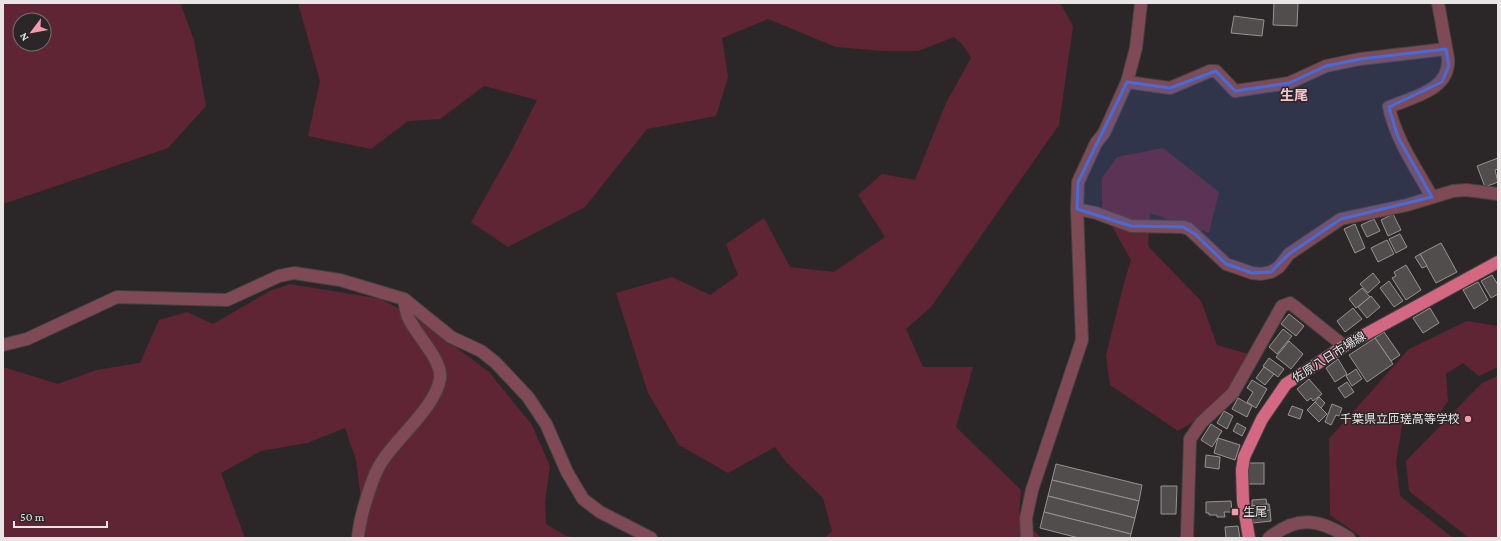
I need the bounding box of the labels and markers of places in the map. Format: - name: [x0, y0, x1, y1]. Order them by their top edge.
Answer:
- place label: 千葉県立匝瑳高等学校: [1340, 412, 1460, 426]
- marker: 千葉県立匝瑳高等学校: [1463, 414, 1473, 424]
- place label: 生尾: [1243, 505, 1267, 519]
- marker: 生尾: [1230, 507, 1240, 517]

